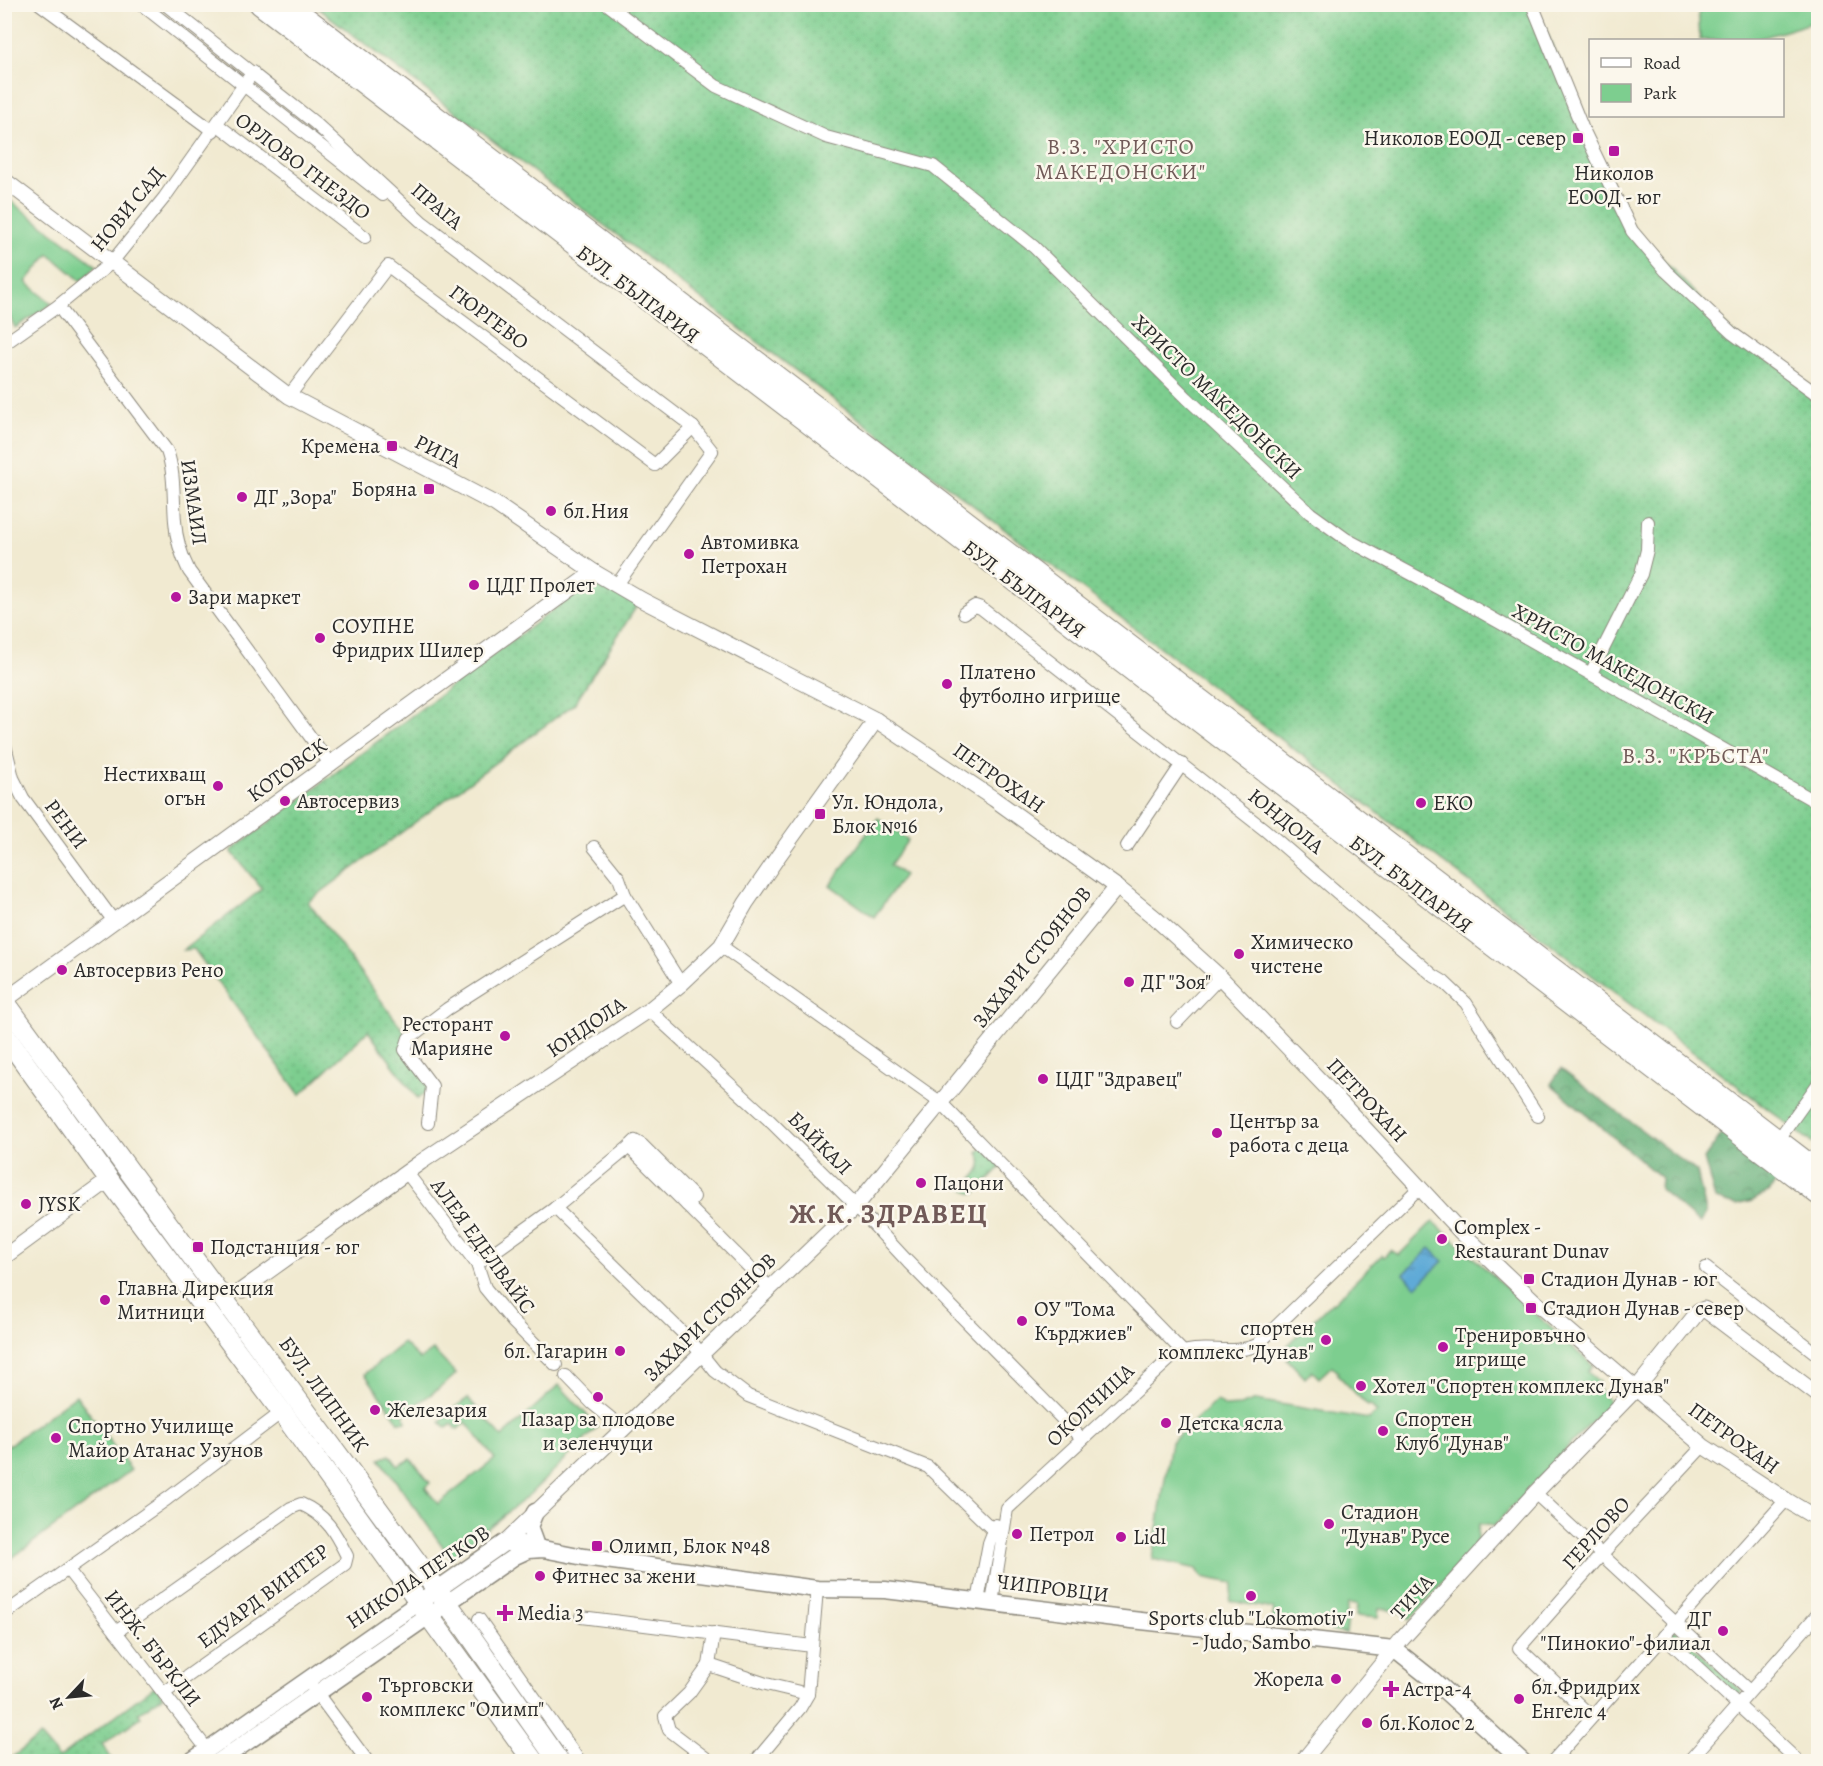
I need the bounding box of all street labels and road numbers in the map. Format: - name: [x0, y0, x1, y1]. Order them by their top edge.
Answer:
- street label: ОРЛОВО ГНЕЗДО: [229, 106, 377, 226]
- street label: НОВИ САД: [84, 161, 170, 257]
- street label: ПРАГА: [405, 176, 469, 236]
- street label: БУЛ. БЪЛГАРИЯ: [571, 238, 705, 350]
- street label: ГЮРГЕВО: [444, 278, 534, 356]
- street label: ХРИСТО МАКЕДОНСКИ: [1126, 308, 1308, 486]
- street label: РИГА: [410, 427, 467, 475]
- street label: ИЗМАИЛ: [174, 457, 214, 547]
- street label: БУЛ. БЪЛГАРИЯ: [957, 533, 1091, 645]
- street label: ХРИСТО МАКЕДОНСКИ: [1507, 597, 1719, 731]
- street label: КОТОВСК: [241, 731, 333, 808]
- street label: ПЕТРОХАН: [948, 736, 1050, 820]
- street label: ЮНДОЛА: [1242, 782, 1330, 861]
- street label: РЕНИ: [38, 793, 94, 855]
- street label: БУЛ. БЪЛГАРИЯ: [1344, 828, 1478, 940]
- street label: ЗАХАРИ СТОЯНОВ: [966, 880, 1098, 1034]
- street label: ЮНДОЛА: [541, 990, 632, 1064]
- street label: ПЕТРОХАН: [1321, 1052, 1413, 1148]
- street label: БАЙКАЛ: [782, 1105, 858, 1181]
- street label: АЛЕЯ ЕДЕЛВАЙС: [424, 1172, 542, 1319]
- street label: ЗАХАРИ СТОЯНОВ: [638, 1246, 782, 1388]
- street label: БУЛ. ЛИПНИК: [273, 1331, 376, 1458]
- street label: ОКОЛЧИЦА: [1040, 1357, 1141, 1453]
- street label: ПЕТРОХАН: [1683, 1396, 1785, 1480]
- street label: ГЕРЛОВО: [1556, 1490, 1636, 1576]
- street label: НИКОЛА ПЕТКОВ: [341, 1519, 495, 1635]
- street label: ЕДУАРД ВИНТЕР: [192, 1537, 335, 1655]
- street label: ЧИПРОВЦИ: [995, 1567, 1111, 1609]
- street label: ТИЧА: [1384, 1568, 1440, 1626]
- street label: ИНЖ. БЪРКЛИ: [98, 1584, 208, 1712]

